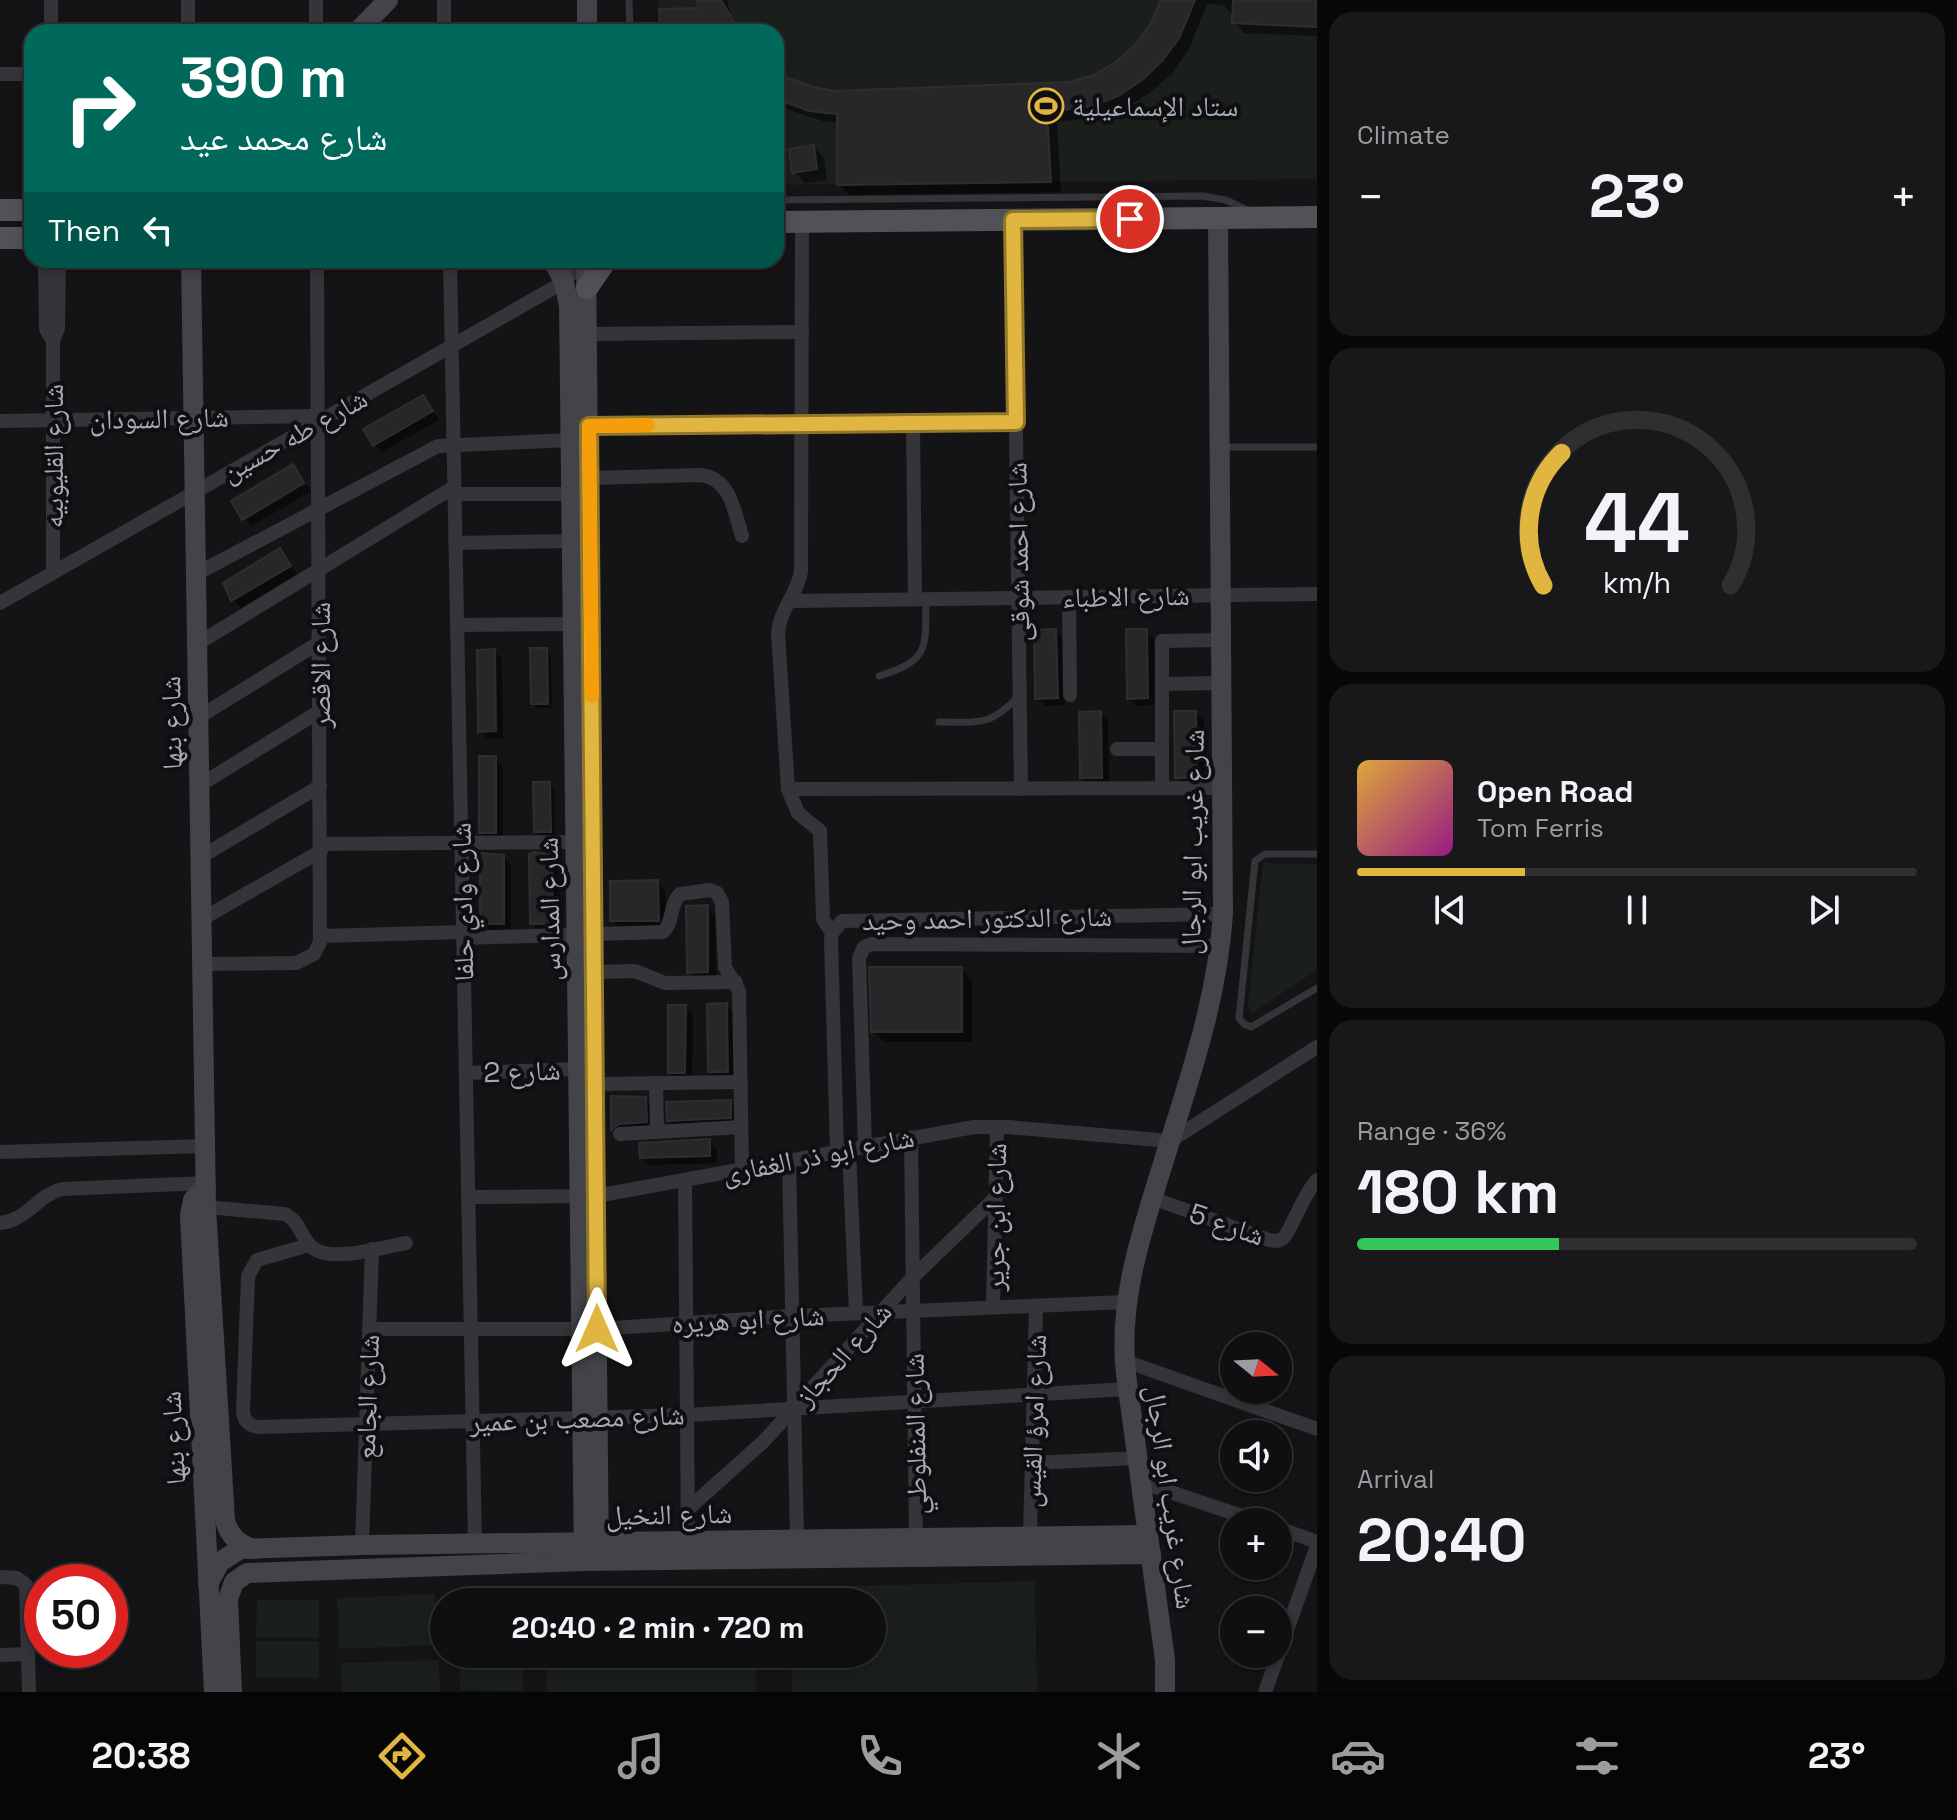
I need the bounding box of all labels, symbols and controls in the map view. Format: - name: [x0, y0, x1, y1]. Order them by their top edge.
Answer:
- text: 390 m: [180, 42, 347, 113]
- icon: right: [48, 56, 152, 160]
- sports icon: ستاد الإسماعيلية: [1027, 87, 1065, 125]
- place label: ستاد الإسماعيلية: [1072, 88, 1238, 124]
- text: شارع محمد عيد: [180, 115, 387, 161]
- text: Climate: [1357, 118, 1450, 152]
- text: 23°: [1589, 158, 1685, 235]
- text: −: [1357, 169, 1384, 225]
- text: +: [1890, 169, 1917, 225]
- pin: [1096, 185, 1164, 253]
- icon: arrive: [1108, 197, 1152, 241]
- icon: left: [136, 208, 180, 252]
- text: Then: [48, 211, 120, 250]
- street label: شارع طه حسين: [215, 380, 373, 490]
- street label: شارع القليوبيه: [35, 384, 71, 528]
- street label: شارع السودان: [89, 399, 229, 437]
- street label: شارع احمد شوقى: [998, 462, 1038, 642]
- text: 44: [1584, 470, 1690, 576]
- text: km/h: [1603, 565, 1671, 601]
- street label: شارع الاطباء: [1062, 577, 1190, 615]
- street label: شارع الاقصر: [302, 602, 338, 729]
- street label: شارع بنها: [152, 676, 190, 770]
- street label: شارع غريب ابو الرجال: [1172, 729, 1212, 955]
- text: Open Road: [1477, 772, 1633, 811]
- text: Tom Ferris: [1477, 811, 1604, 845]
- street label: شارع وادي حلفا: [443, 822, 486, 982]
- street label: شارع المدارس: [530, 837, 568, 981]
- icon: previous: [1428, 888, 1472, 932]
- icon: pause: [1615, 888, 1659, 932]
- icon: next: [1802, 888, 1846, 932]
- street label: شارع الدكتور احمد وحيد: [862, 898, 1112, 938]
- street label: شارع 2: [483, 1052, 561, 1090]
- text: Range · 36%: [1357, 1114, 1506, 1148]
- street label: شارع ابو ذر الغفارى: [719, 1119, 917, 1191]
- street label: شارع ابن جرير: [976, 1142, 1014, 1293]
- text: 180 km: [1357, 1154, 1559, 1231]
- street label: شارع 5: [1185, 1194, 1269, 1254]
- position arrow: [555, 1287, 639, 1371]
- street label: شارع الحجاز: [786, 1294, 899, 1414]
- street label: شارع ابو هريره: [671, 1297, 825, 1341]
- north arrow: [1220, 1332, 1292, 1404]
- map controls: [1220, 1332, 1292, 1668]
- street label: شارع الجامع: [347, 1334, 387, 1460]
- street label: شارع امرؤ القيس: [1012, 1334, 1054, 1508]
- street label: شارع المنفلوطي: [896, 1353, 940, 1515]
- street label: شارع غريب ابو الرجال: [1137, 1383, 1205, 1611]
- street label: شارع بنها: [153, 1390, 193, 1486]
- street label: شارع مصعب بن عمير: [468, 1396, 685, 1440]
- button: sound: [1220, 1420, 1292, 1492]
- text: Arrival: [1357, 1462, 1434, 1496]
- street label: شارع النخيل: [605, 1495, 733, 1533]
- text: 20:40: [1357, 1502, 1526, 1579]
- button: +: [1220, 1508, 1292, 1580]
- speed limit sign: 50: [24, 1564, 128, 1668]
- button: −: [1220, 1596, 1292, 1668]
- text: 20:40 · 2 min · 720 m: [512, 1608, 804, 1647]
- icon: directions: [374, 1728, 430, 1784]
- icon: music: [613, 1728, 669, 1784]
- icon: phone: [852, 1728, 908, 1784]
- icon: climate: [1091, 1728, 1147, 1784]
- icon: car: [1330, 1728, 1386, 1784]
- icon: filters: [1569, 1728, 1625, 1784]
- text: 20:38: [92, 1733, 190, 1779]
- text: 23°: [1808, 1733, 1865, 1779]

